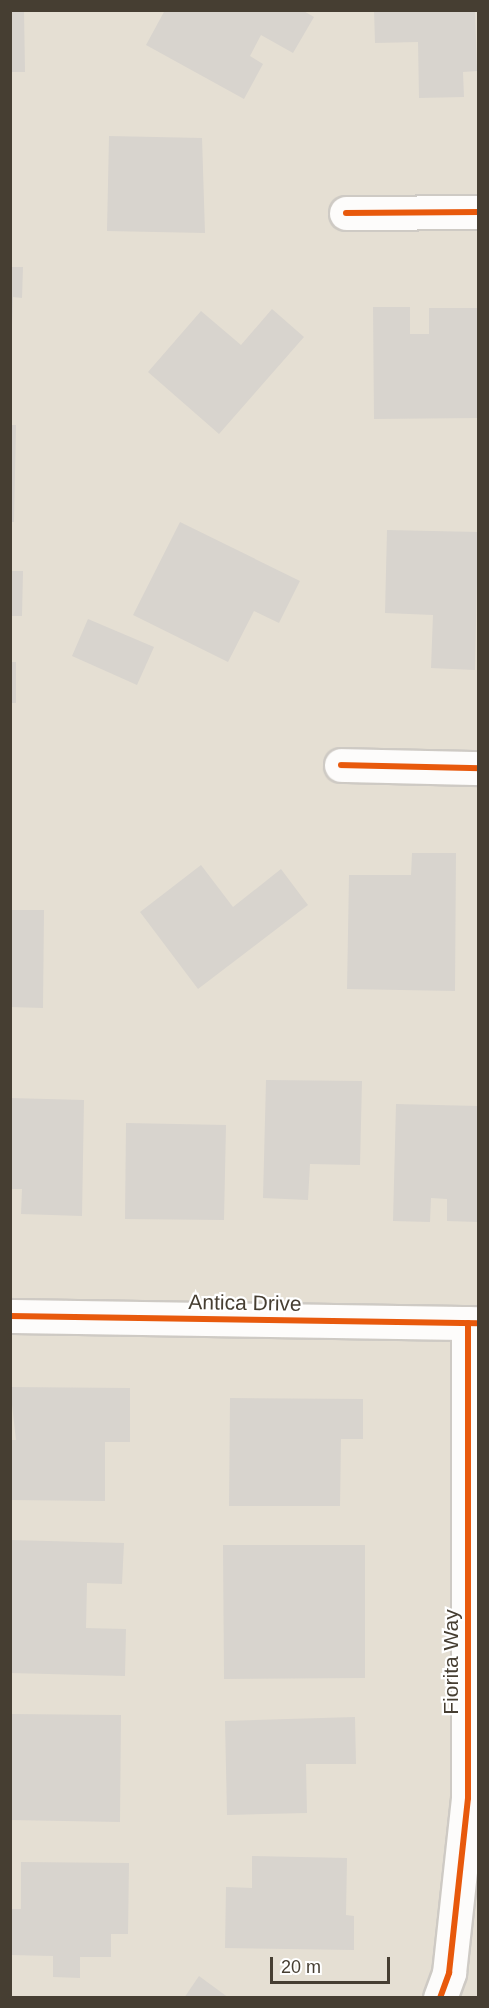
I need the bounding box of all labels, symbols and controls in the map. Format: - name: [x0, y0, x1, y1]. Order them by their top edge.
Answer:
- street label: Antica Drive: [188, 1289, 302, 1317]
- street label: Fiorita Way: [438, 1609, 464, 1715]
- scale bar: [273, 1945, 393, 1983]
- text: 20 m: [281, 1957, 321, 1977]

